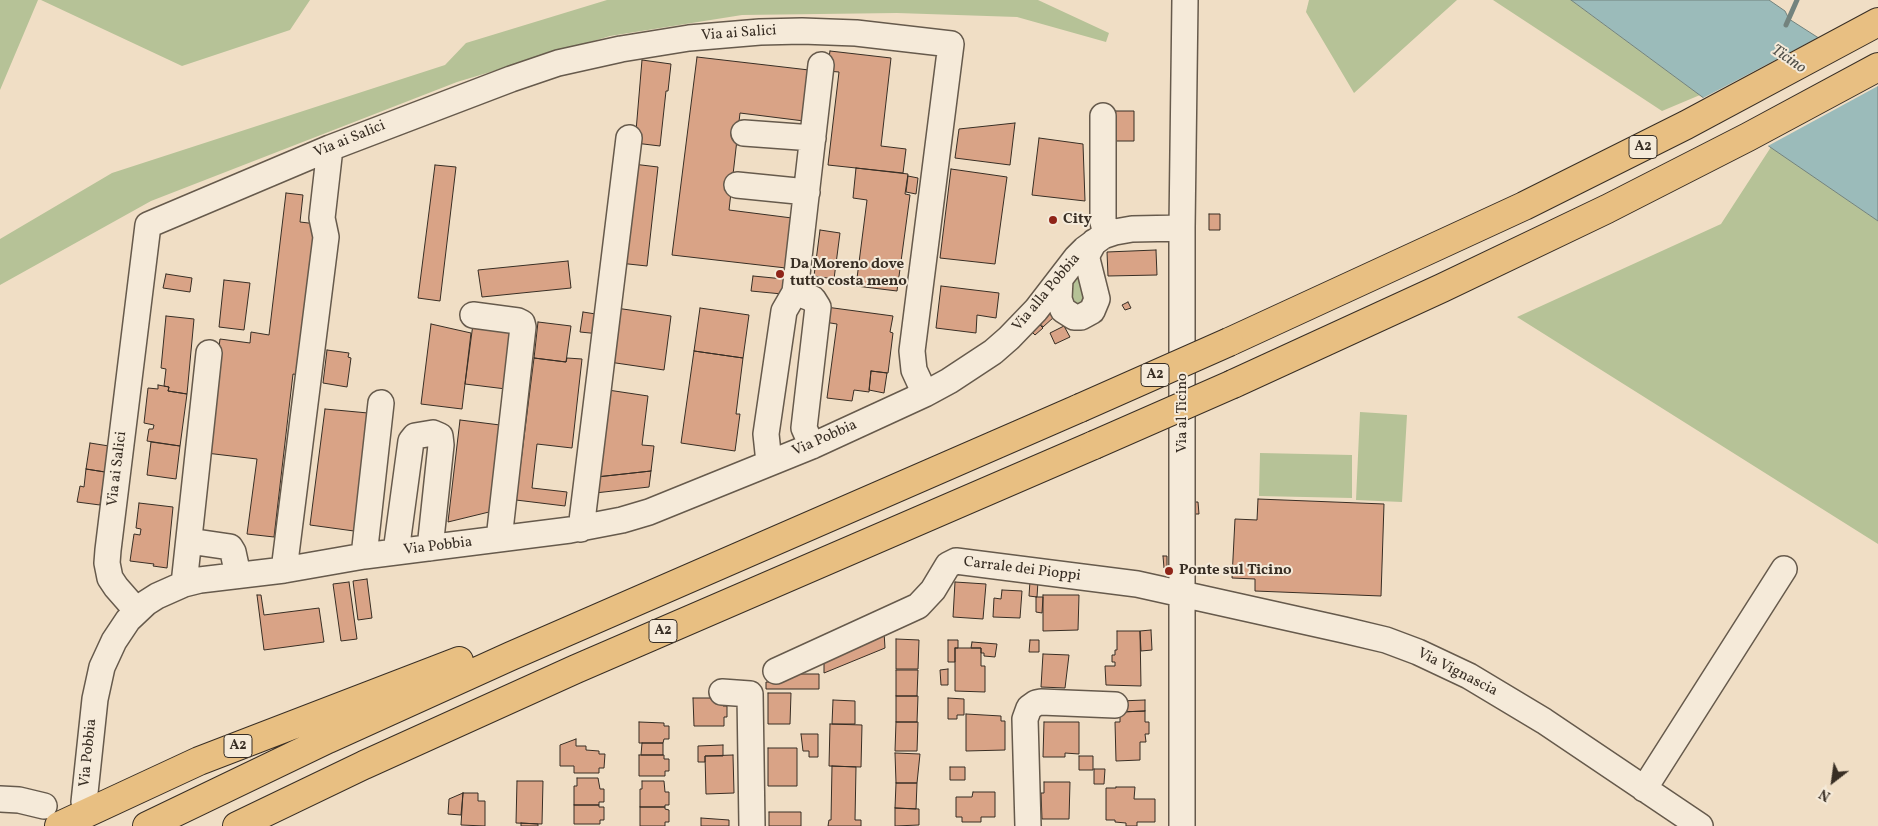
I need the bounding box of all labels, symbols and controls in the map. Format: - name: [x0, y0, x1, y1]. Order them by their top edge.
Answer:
- street label: Via ai Salici: [701, 22, 777, 46]
- water label: Ticino: [1767, 42, 1809, 78]
- street label: Via ai Salici: [312, 118, 388, 162]
- road number: A2: [1629, 136, 1657, 158]
- place label: City: [1063, 211, 1092, 229]
- marker: City: [1047, 214, 1059, 226]
- street label: Via alla Pobbia: [1009, 250, 1085, 336]
- place label: Da Moreno dove tutto costa meno: [790, 256, 907, 291]
- marker: Da Moreno dove tutto costa meno: [774, 268, 786, 280]
- road number: A2: [1141, 364, 1169, 386]
- street label: Via al Ticino: [1174, 373, 1192, 453]
- street label: Via Pobbia: [790, 417, 860, 461]
- street label: Via ai Salici: [104, 430, 132, 508]
- street label: Via Pobbia: [403, 534, 473, 560]
- street label: Carrale dei Pioppi: [962, 554, 1082, 586]
- place label: Ponte sul Ticino: [1179, 562, 1292, 580]
- marker: Ponte sul Ticino: [1163, 565, 1175, 577]
- road number: A2: [649, 620, 677, 642]
- street label: Via Vignascia: [1414, 645, 1500, 701]
- street label: Via Pobbia: [76, 718, 102, 788]
- road number: A2: [224, 734, 252, 758]
- north arrow: [1808, 756, 1858, 806]
- text: N: [1816, 784, 1834, 805]

